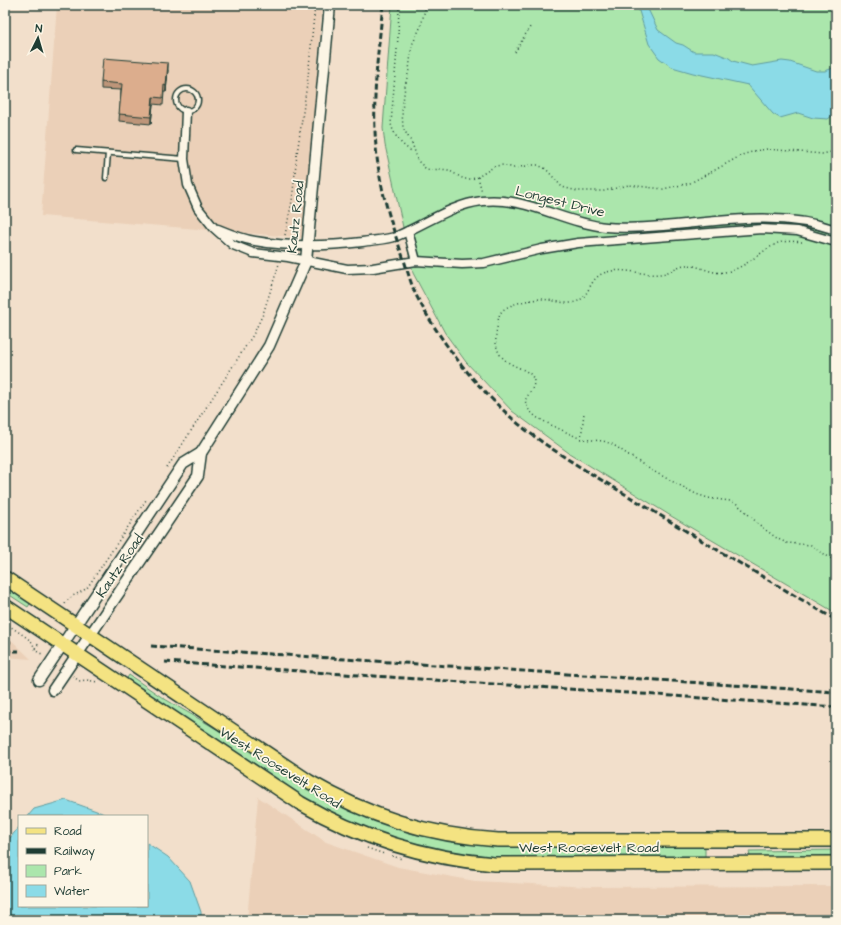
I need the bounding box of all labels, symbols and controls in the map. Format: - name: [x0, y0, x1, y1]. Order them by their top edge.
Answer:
- north arrow: [18, 18, 58, 58]
- text: N: [35, 21, 43, 36]
- street label: Kautz Road: [282, 180, 310, 254]
- street label: Longest Drive: [513, 181, 607, 223]
- street label: Kautz Road: [91, 530, 149, 602]
- street label: West Roosevelt Road: [215, 722, 345, 814]
- legend: [18, 815, 148, 907]
- text: Road: [54, 823, 82, 840]
- street label: West Roosevelt Road: [519, 838, 659, 858]
- text: Railway: [54, 843, 95, 861]
- text: Park: [54, 863, 82, 880]
- text: Water: [54, 883, 90, 900]

